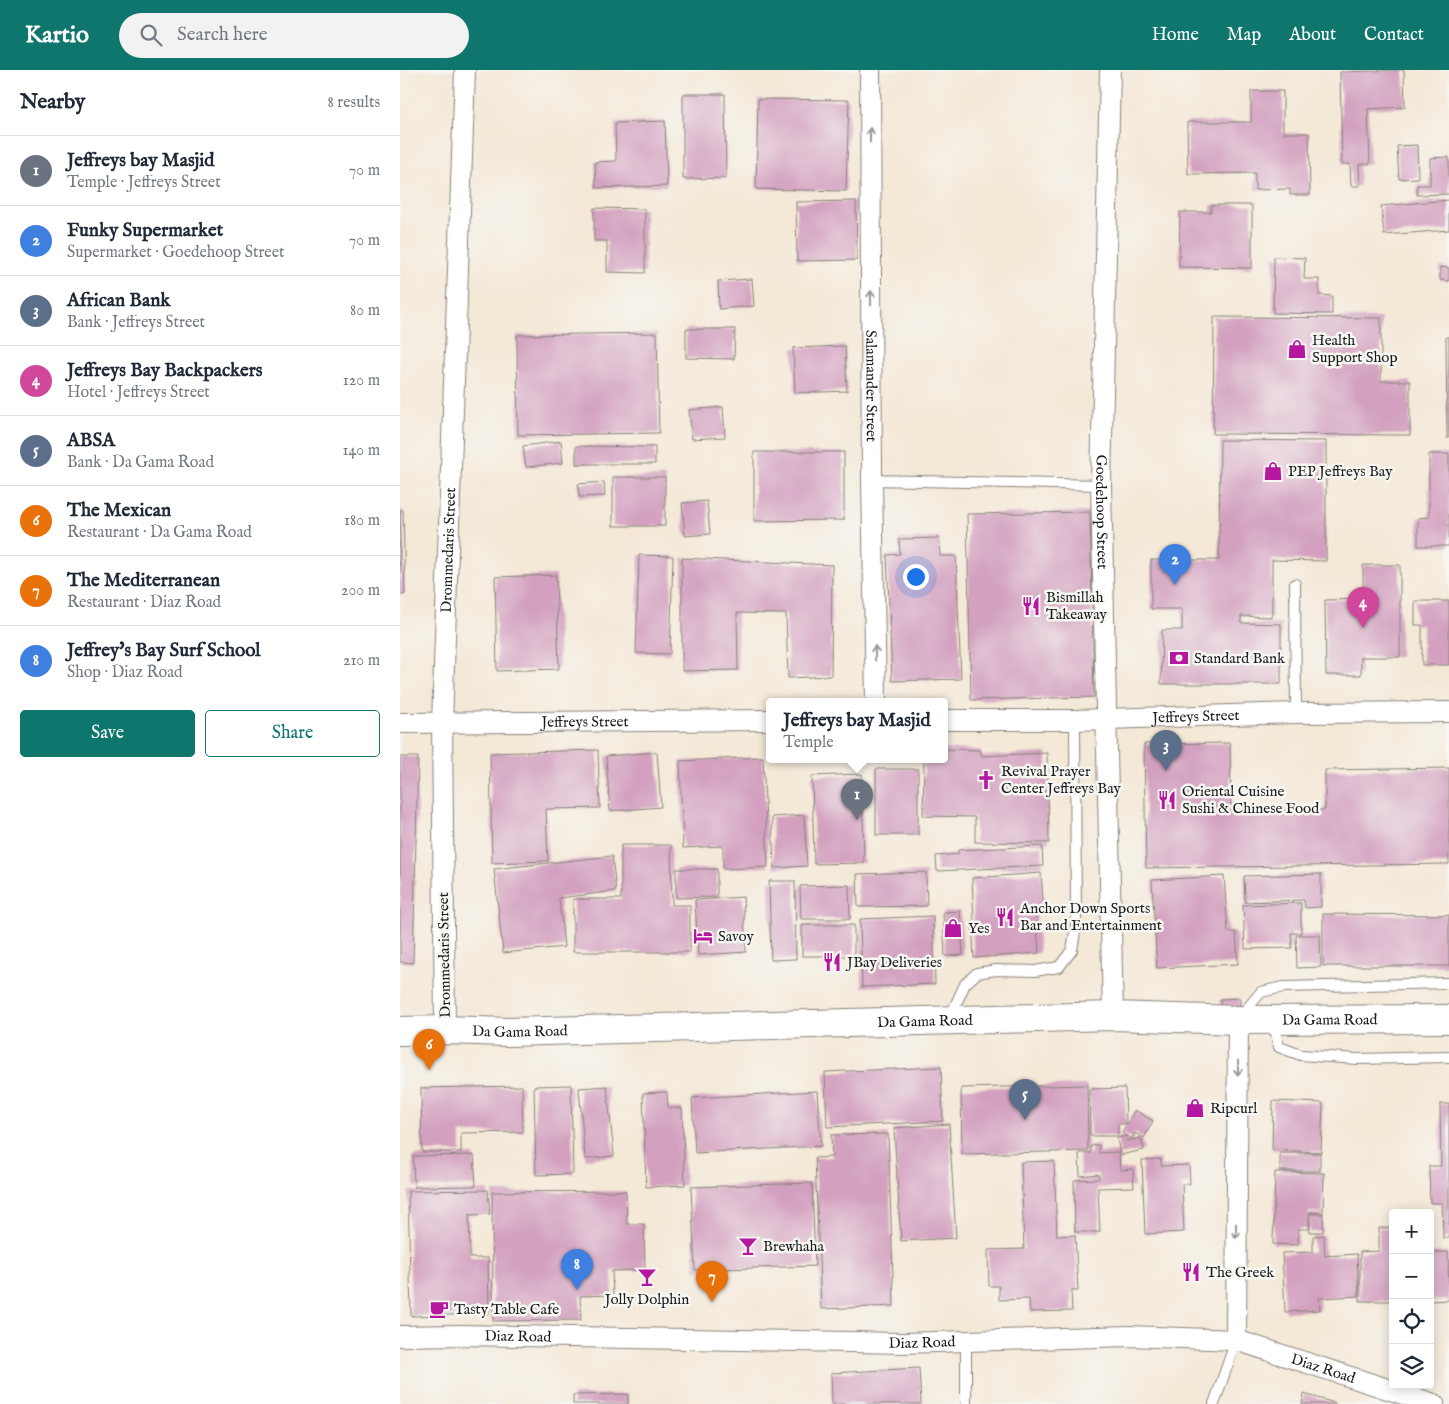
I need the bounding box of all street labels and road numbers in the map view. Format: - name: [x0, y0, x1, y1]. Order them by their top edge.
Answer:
- street label: Salamander Street: [861, 330, 881, 442]
- street label: Goedehoop Street: [1091, 454, 1112, 569]
- street label: Drommedaris Street: [437, 487, 460, 613]
- street label: Jeffreys Street: [1150, 706, 1240, 728]
- street label: Jeffreys Street: [539, 712, 629, 732]
- street label: Drommedaris Street: [434, 892, 455, 1018]
- street label: Da Gama Road: [1282, 1010, 1378, 1030]
- street label: Da Gama Road: [877, 1011, 974, 1032]
- street label: Da Gama Road: [472, 1021, 569, 1042]
- street label: Diaz Road: [484, 1326, 552, 1347]
- street label: Diaz Road: [888, 1332, 957, 1353]
- street label: Diaz Road: [1288, 1349, 1359, 1388]

